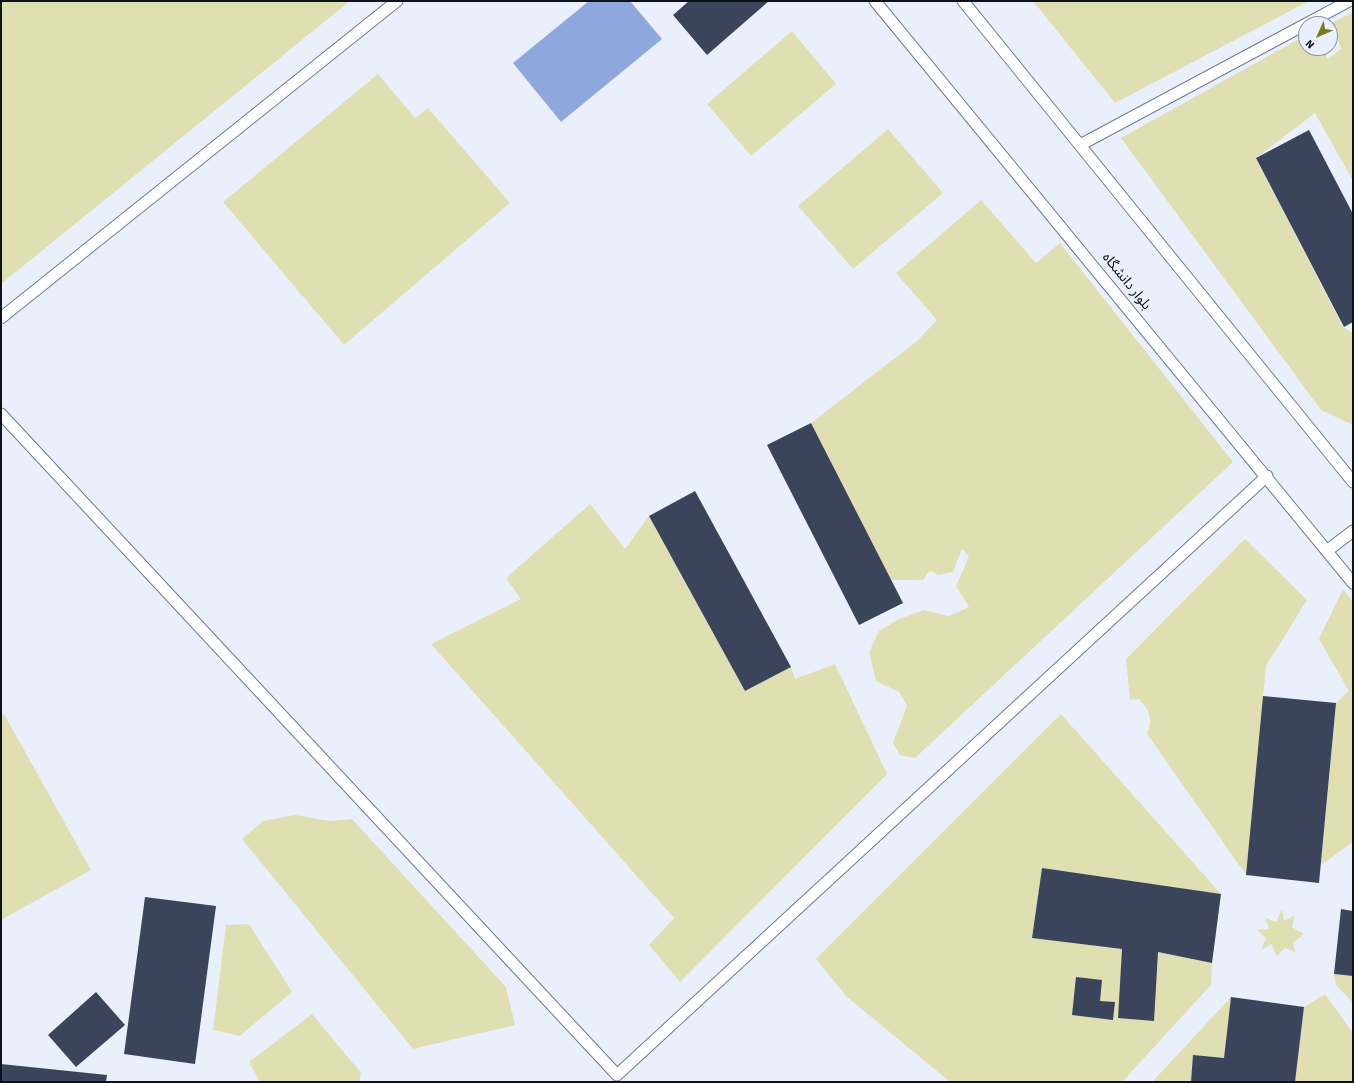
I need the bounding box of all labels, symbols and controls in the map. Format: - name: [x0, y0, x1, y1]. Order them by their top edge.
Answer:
- north arrow: [1298, 16, 1338, 56]
- text: N: [1302, 36, 1318, 52]
- street label: بلوار دانشگاه: [1098, 250, 1154, 314]

